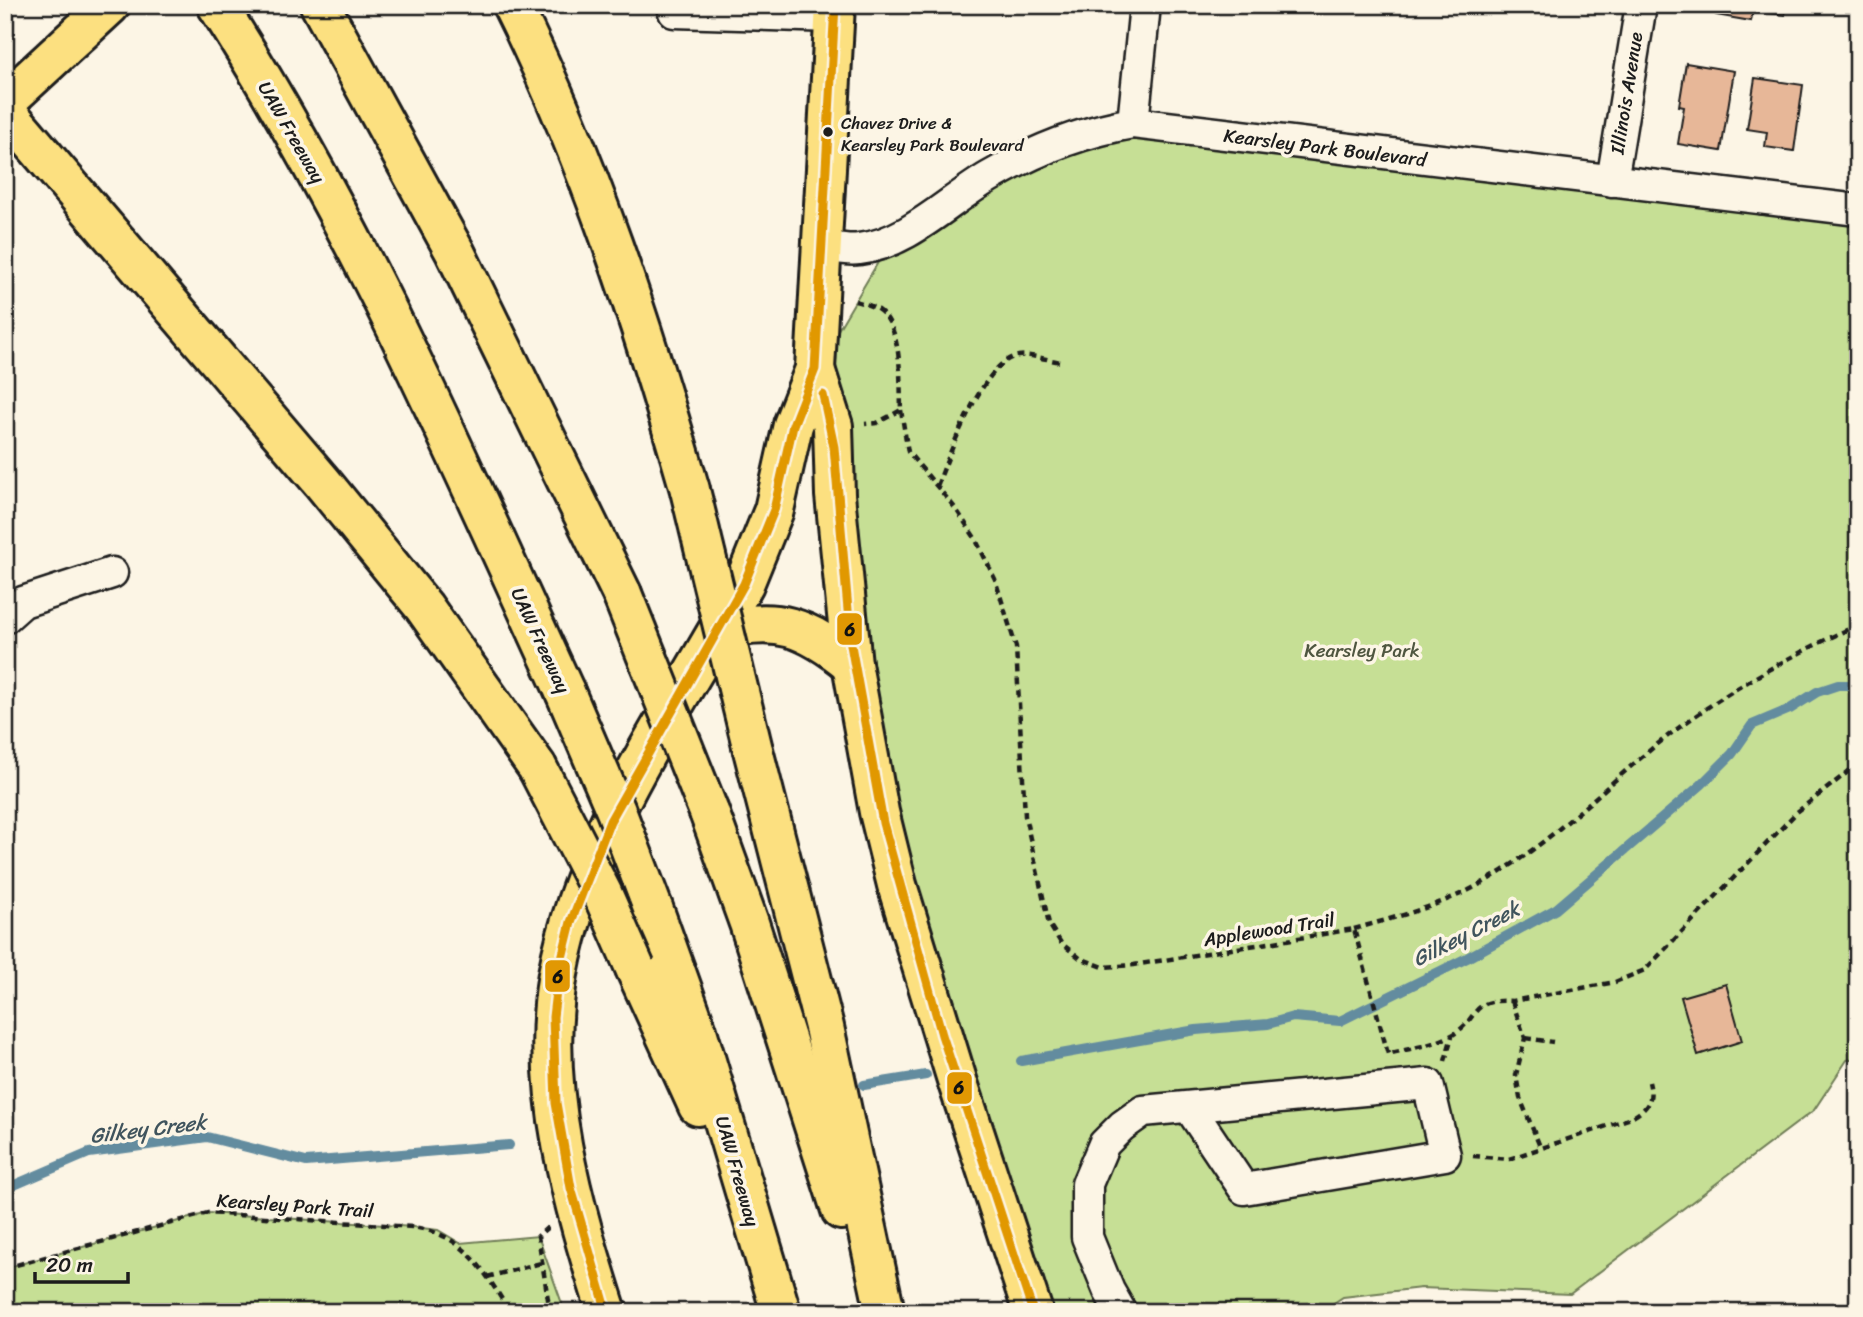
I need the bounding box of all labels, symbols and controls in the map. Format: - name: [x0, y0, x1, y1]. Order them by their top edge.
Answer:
- street label: Illinois Avenue: [1600, 30, 1652, 157]
- street label: UAW Freeway: [249, 75, 334, 190]
- place label: Chavez Drive & Kearsley Park Boulevard: [841, 108, 1025, 160]
- street label: Kearsley Park Boulevard: [1222, 119, 1430, 177]
- marker: Chavez Drive & Kearsley Park Boulevard: [821, 125, 835, 139]
- street label: UAW Freeway: [502, 582, 580, 699]
- line badge: 6: [836, 612, 863, 646]
- text: 6: [844, 613, 856, 646]
- park label: Kearsley Park: [1304, 634, 1420, 667]
- water label: Gilkey Creek: [1405, 889, 1529, 977]
- street label: Applewood Trail: [1200, 903, 1338, 956]
- line badge: 6: [544, 959, 571, 993]
- text: 6: [552, 960, 564, 993]
- line badge: 6: [946, 1071, 973, 1105]
- text: 6: [953, 1071, 965, 1104]
- water label: Gilkey Creek: [88, 1103, 211, 1155]
- street label: UAW Freeway: [706, 1112, 769, 1231]
- street label: Kearsley Park Trail: [215, 1184, 375, 1227]
- scale bar: [35, 1240, 128, 1284]
- text: 20 m: [46, 1246, 93, 1284]

